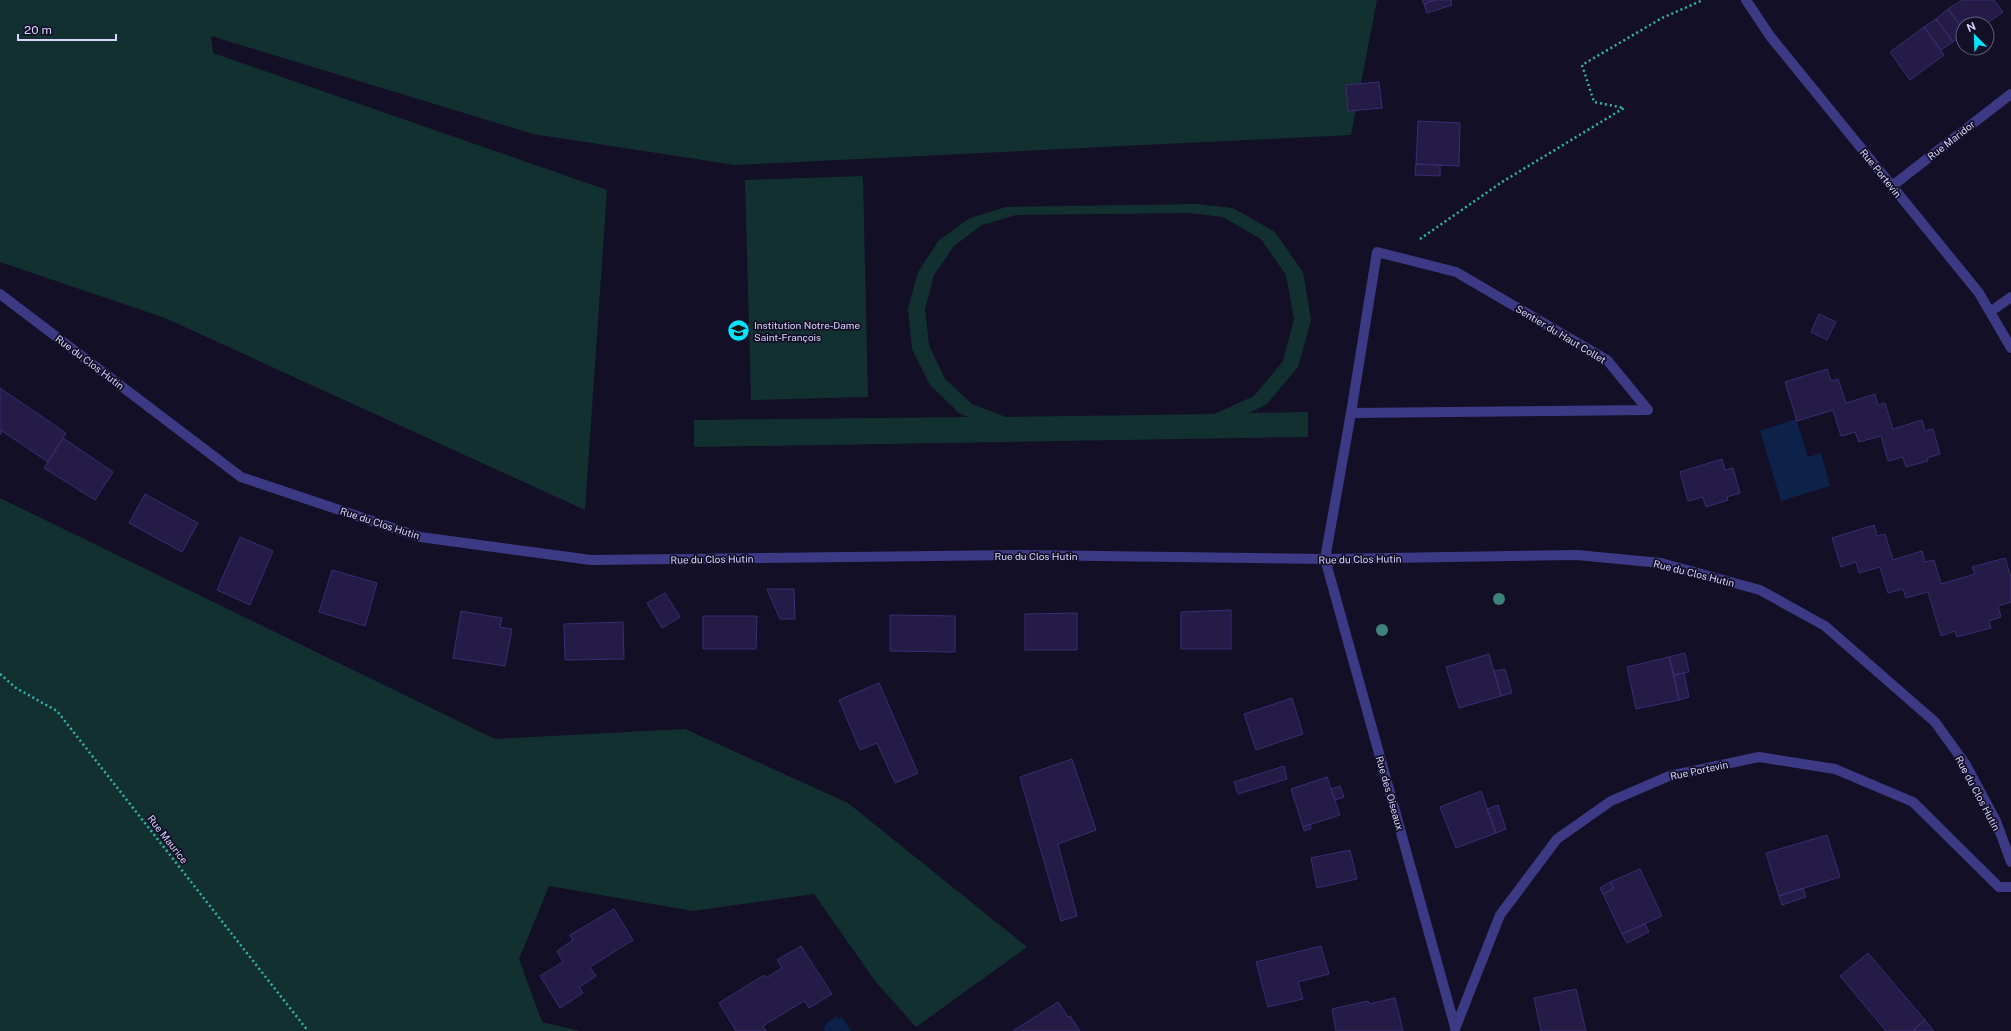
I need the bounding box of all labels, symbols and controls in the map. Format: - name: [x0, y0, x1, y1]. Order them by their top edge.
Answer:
- scale bar: [18, 16, 116, 42]
- north arrow: [1955, 16, 1995, 56]
- text: N: [1965, 20, 1977, 34]
- text: 20 m: [24, 23, 52, 37]
- street label: Rue Maridor: [1925, 118, 1977, 162]
- street label: Rue Portevin: [1858, 146, 1904, 200]
- street label: Sentier du Haut Collet: [1514, 302, 1608, 366]
- school or university icon: Institution Notre‐Dame Saint‐François: [725, 318, 751, 344]
- place label: Institution Notre‐Dame Saint‐François: [754, 319, 860, 343]
- street label: Rue du Clos Hutin: [53, 332, 127, 392]
- street label: Rue du Clos Hutin: [339, 504, 422, 542]
- street label: Rue du Clos Hutin: [995, 550, 1078, 562]
- street label: Rue du Clos Hutin: [670, 552, 754, 566]
- street label: Rue du Clos Hutin: [1318, 552, 1402, 566]
- street label: Rue du Clos Hutin: [1652, 557, 1736, 589]
- street label: Rue des Oiseaux: [1374, 754, 1406, 832]
- street label: Rue du Clos Hutin: [1953, 754, 2003, 833]
- street label: Rue Portevin: [1669, 758, 1729, 782]
- street label: Rue Maurice: [145, 812, 191, 866]

